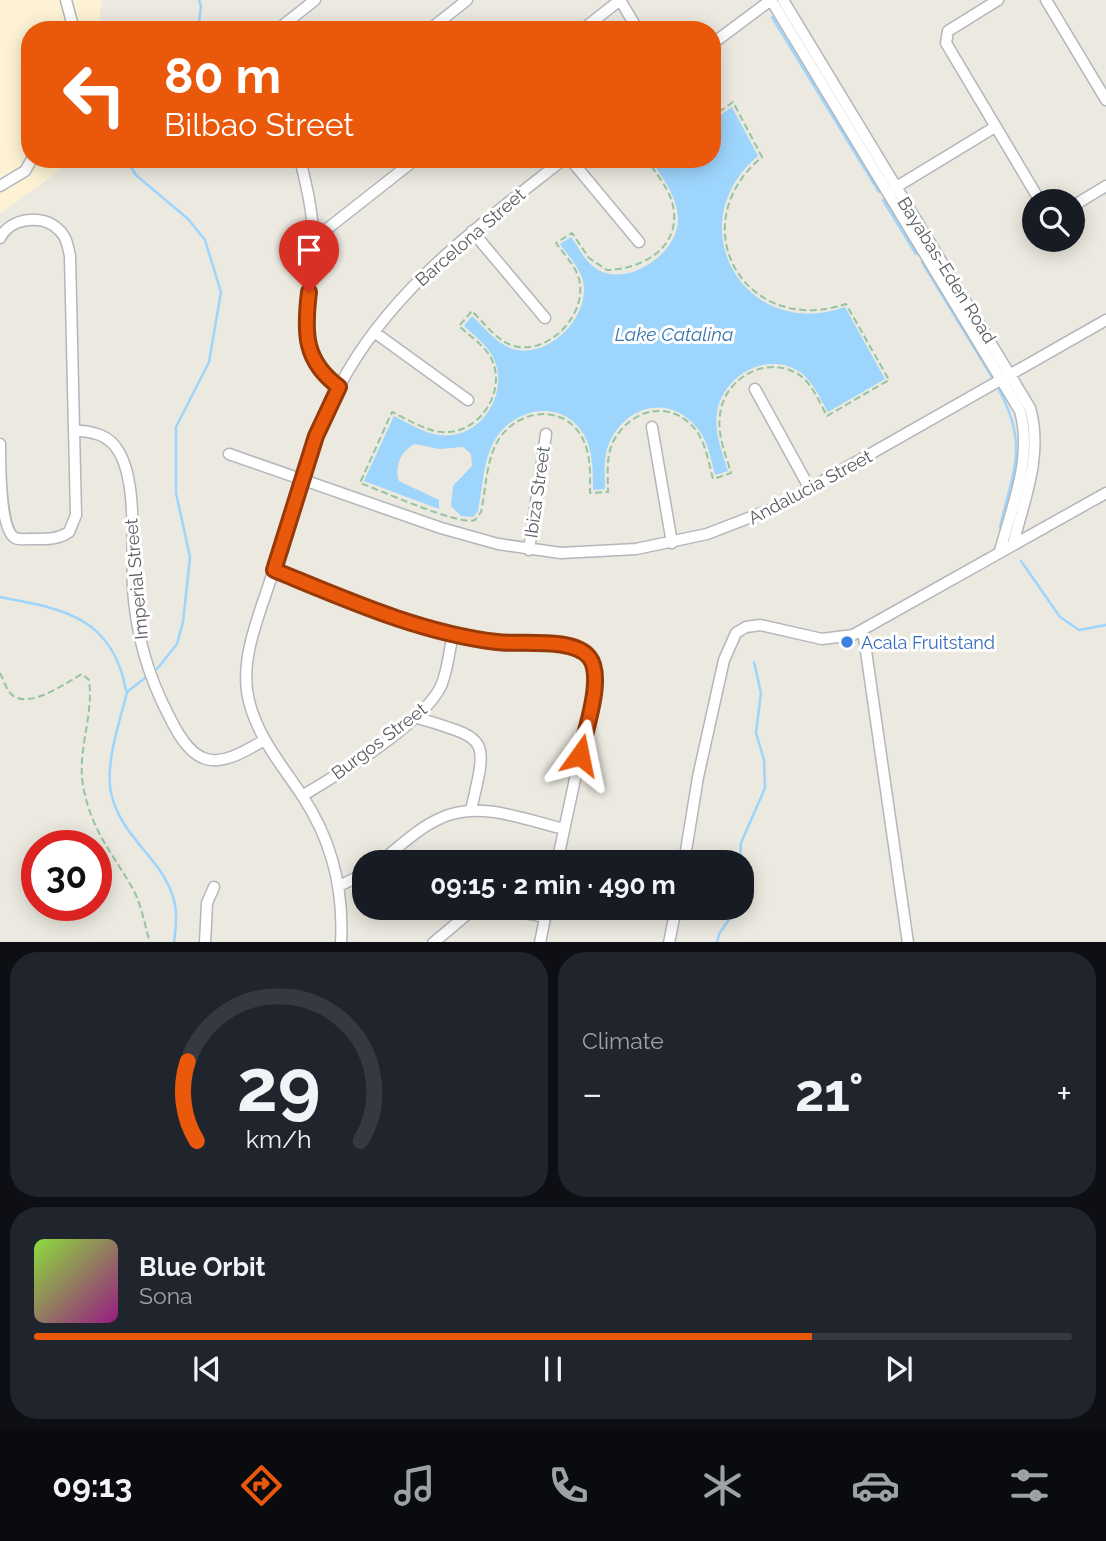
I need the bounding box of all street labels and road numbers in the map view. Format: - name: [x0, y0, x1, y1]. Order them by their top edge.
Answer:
- street label: Barcelona Street: [411, 184, 529, 290]
- street label: Bayabas-Eden Road: [893, 193, 1001, 347]
- street label: Ibiza Street: [520, 445, 554, 539]
- street label: Andalucia Street: [744, 445, 876, 529]
- street label: Imperial Street: [120, 518, 152, 640]
- street label: Burgos Street: [327, 698, 431, 784]

